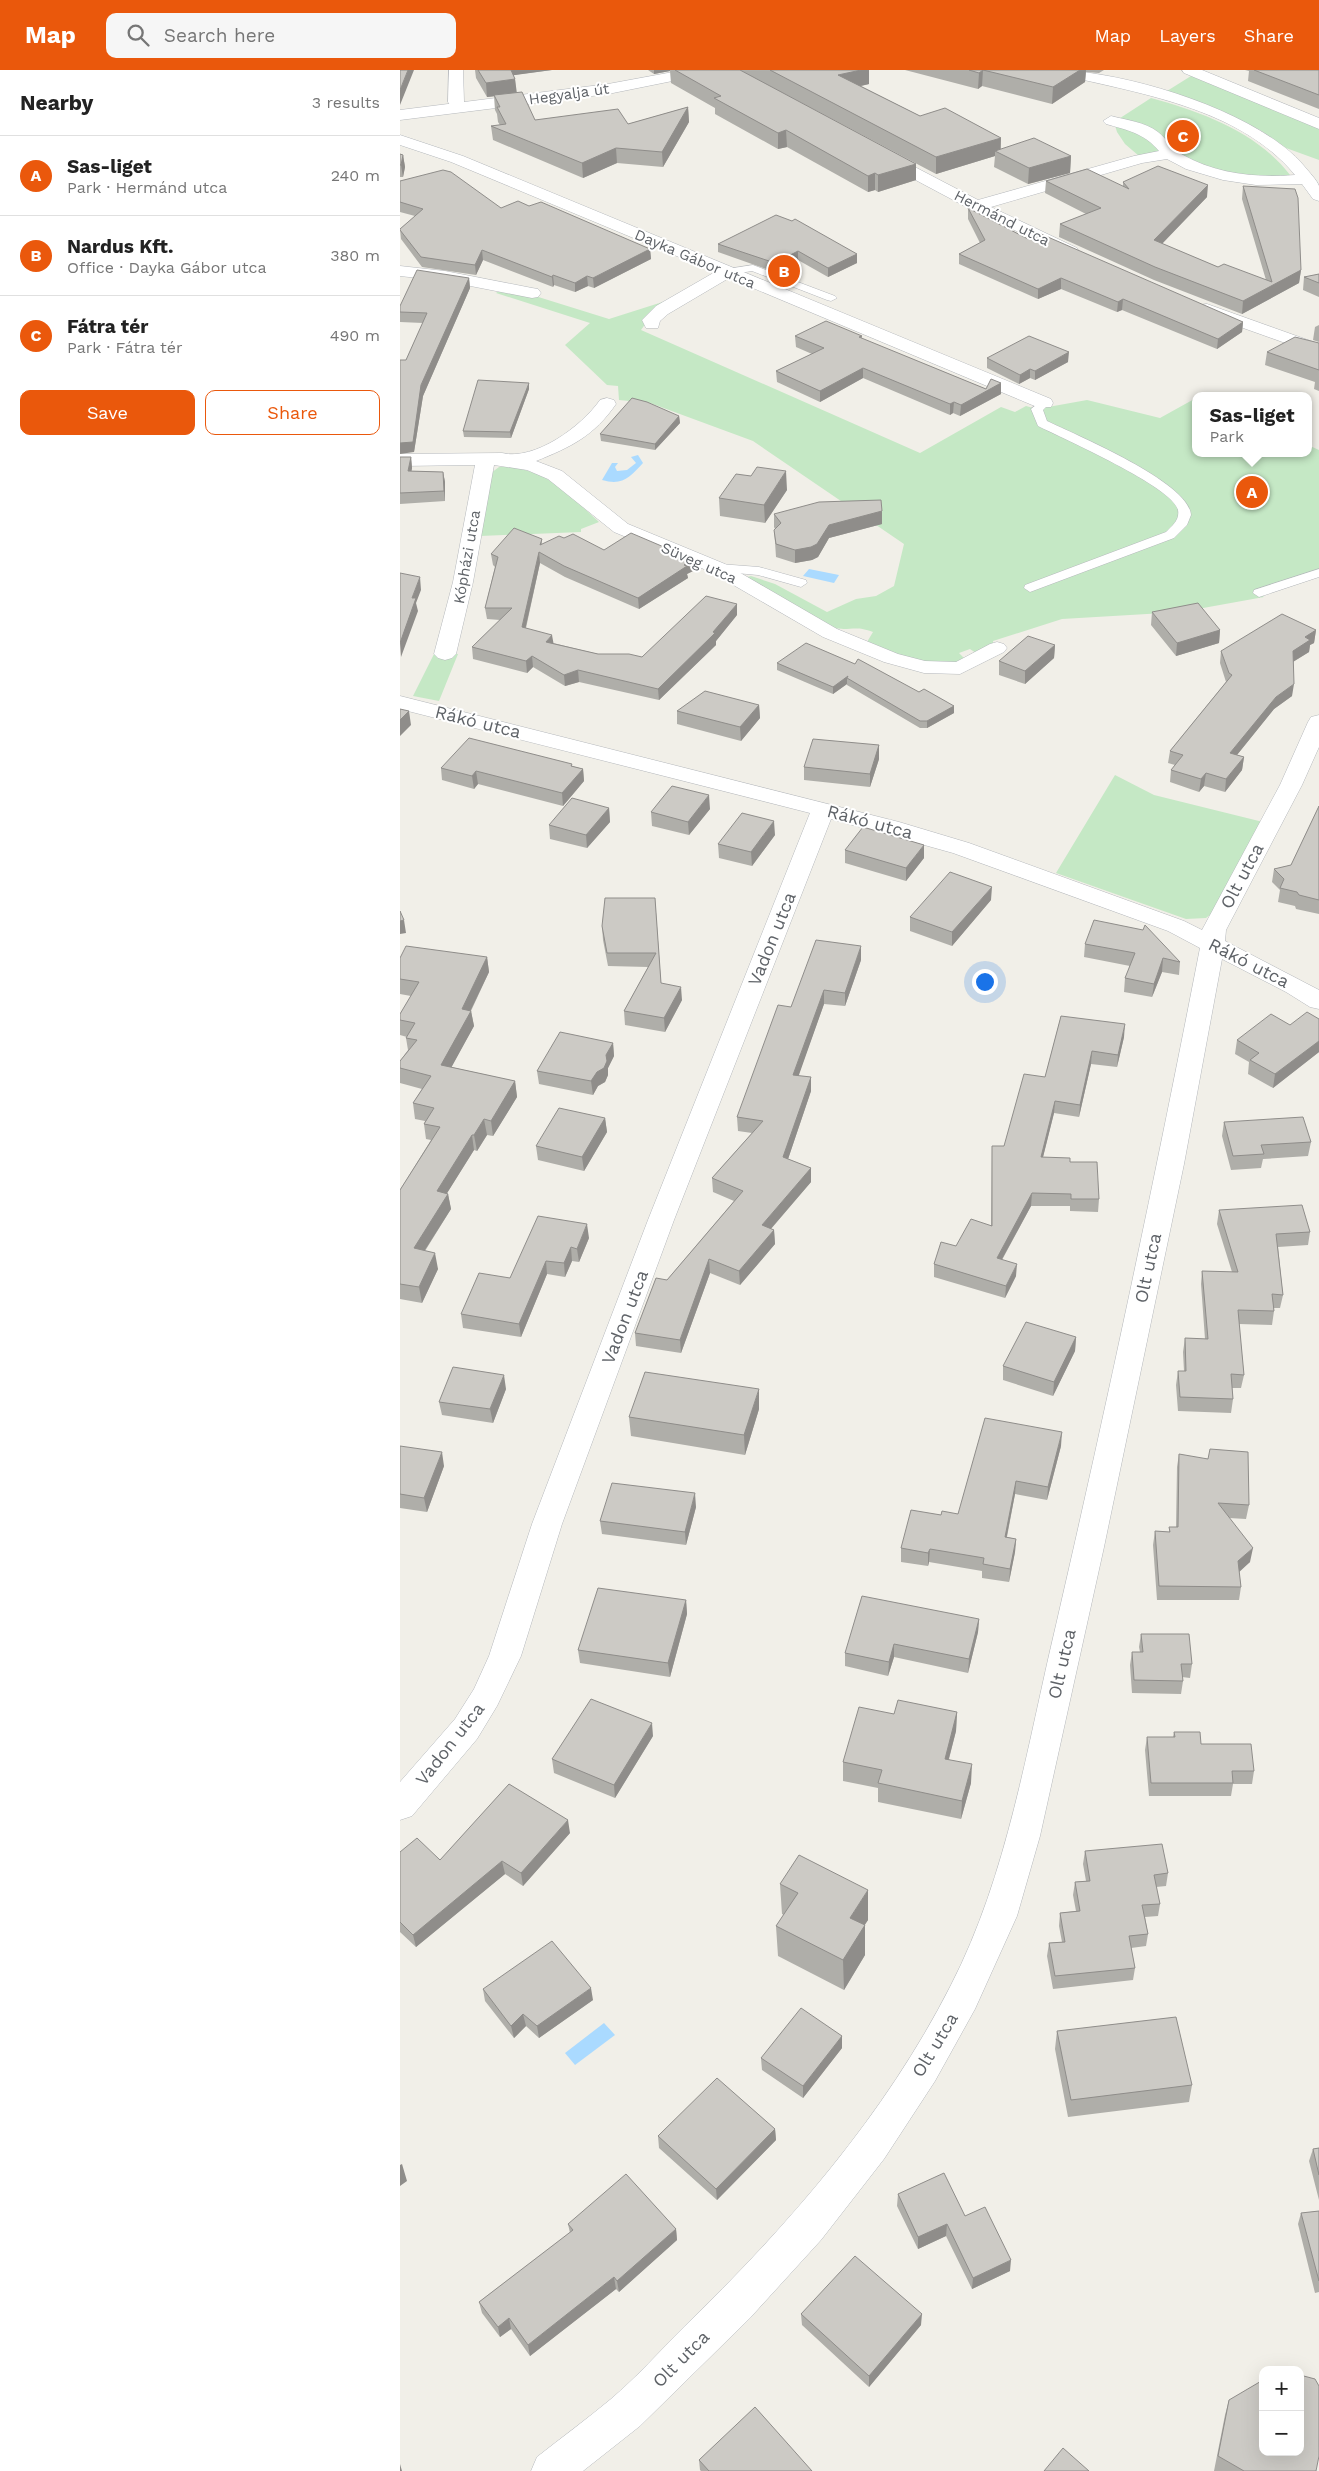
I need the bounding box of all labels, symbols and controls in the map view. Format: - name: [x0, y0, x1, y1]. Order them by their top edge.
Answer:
- search box: [106, 13, 456, 58]
- text: Map: [25, 21, 76, 49]
- icon: search: [124, 21, 152, 49]
- text: Search here: [164, 24, 275, 47]
- text: Map: [1094, 25, 1131, 46]
- text: Layers: [1159, 25, 1216, 46]
- text: Share: [1244, 25, 1294, 46]
- street label: Hegyalja út: [528, 79, 611, 109]
- text: Nearby: [20, 90, 93, 115]
- text: 3 results: [312, 93, 380, 112]
- pin: C: [1167, 117, 1199, 155]
- text: Sas-liget: [67, 155, 152, 178]
- text: A: [31, 166, 41, 185]
- text: 240 m: [331, 166, 380, 185]
- text: Park · Hermánd utca: [67, 178, 227, 197]
- street label: Hermánd utca: [951, 186, 1053, 250]
- street label: Dayka Gábor utca: [632, 225, 758, 293]
- text: Nardus Kft.: [67, 235, 174, 258]
- text: B: [31, 246, 41, 265]
- text: 380 m: [330, 246, 380, 265]
- pin: B: [768, 252, 800, 290]
- text: Office · Dayka Gábor utca: [67, 258, 266, 277]
- text: Fátra tér: [67, 315, 148, 338]
- text: C: [31, 326, 41, 345]
- text: 490 m: [330, 326, 380, 345]
- text: Park · Fátra tér: [67, 338, 183, 357]
- button: Save: [20, 390, 195, 435]
- button: Share: [205, 390, 380, 435]
- popup: [1192, 392, 1312, 457]
- text: Sas-liget: [1210, 404, 1294, 427]
- text: Park: [1210, 427, 1244, 446]
- pin: A: [1236, 473, 1268, 511]
- street label: Kópházi utca: [450, 508, 484, 605]
- street label: Süveg utca: [658, 538, 740, 588]
- street label: Rákó utca: [433, 701, 523, 742]
- street label: Rákó utca: [825, 800, 915, 843]
- street label: Olt utca: [1216, 839, 1268, 912]
- street label: Vadon utca: [743, 889, 800, 989]
- street label: Rákó utca: [1205, 933, 1293, 992]
- your location: [972, 969, 998, 995]
- street label: Olt utca: [1130, 1231, 1165, 1305]
- street label: Vadon utca: [597, 1267, 652, 1367]
- street label: Olt utca: [1043, 1627, 1080, 1701]
- street label: Vadon utca: [411, 1698, 488, 1789]
- street label: Olt utca: [907, 2009, 962, 2081]
- street label: Olt utca: [648, 2326, 713, 2391]
- map controls: [1259, 2366, 1304, 2456]
- button: +: [1259, 2366, 1304, 2411]
- button: −: [1259, 2411, 1304, 2456]

